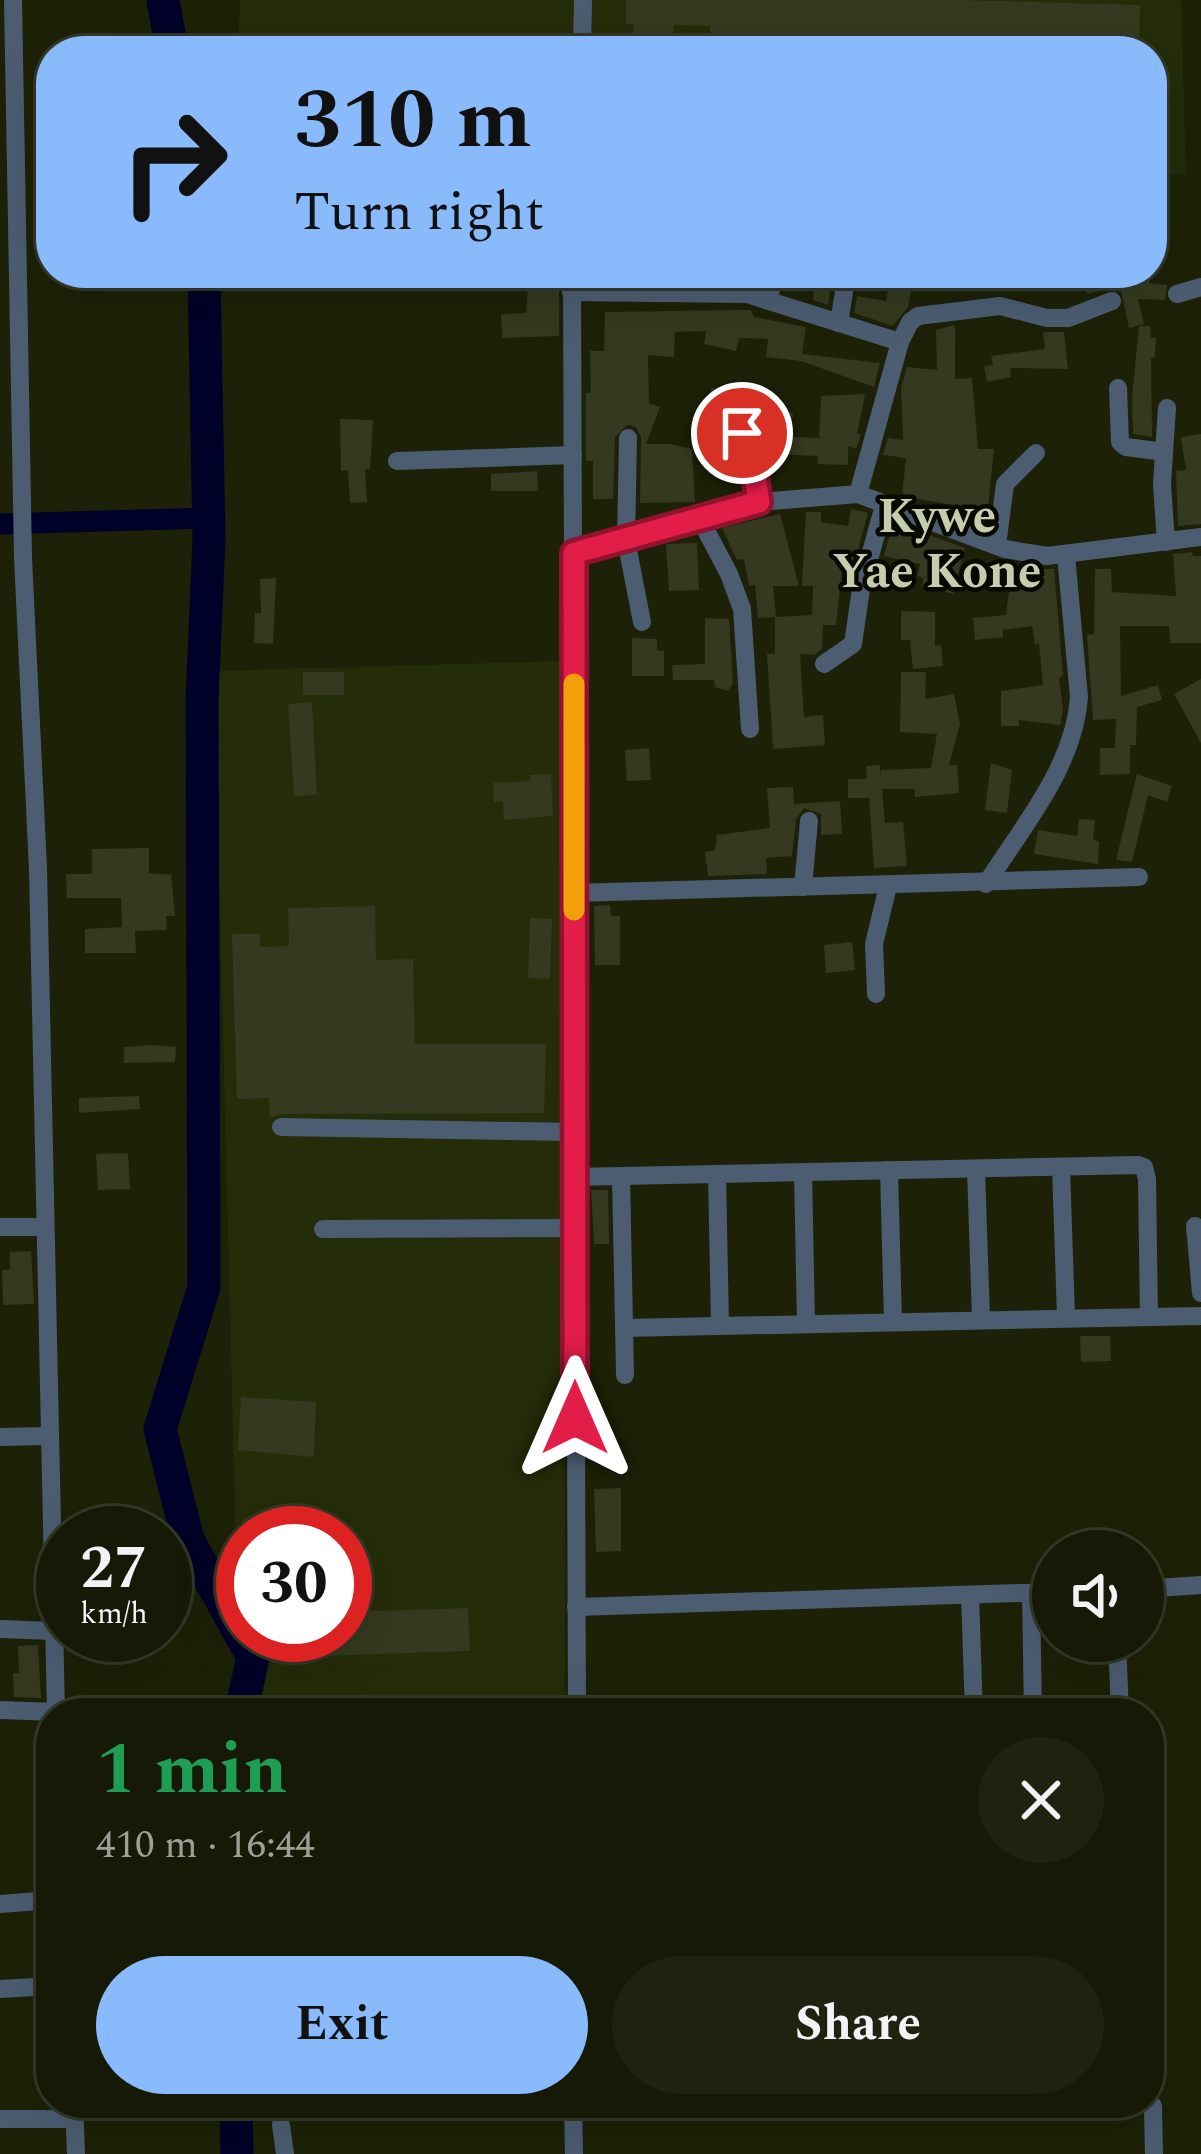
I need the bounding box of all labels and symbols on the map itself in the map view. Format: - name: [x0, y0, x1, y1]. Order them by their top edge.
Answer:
- pin: [691, 382, 793, 484]
- district label: Kywe Yae Kone: [832, 481, 1042, 609]
- position arrow: [512, 1355, 638, 1481]
- speed limit sign: 30: [216, 1506, 372, 1662]

